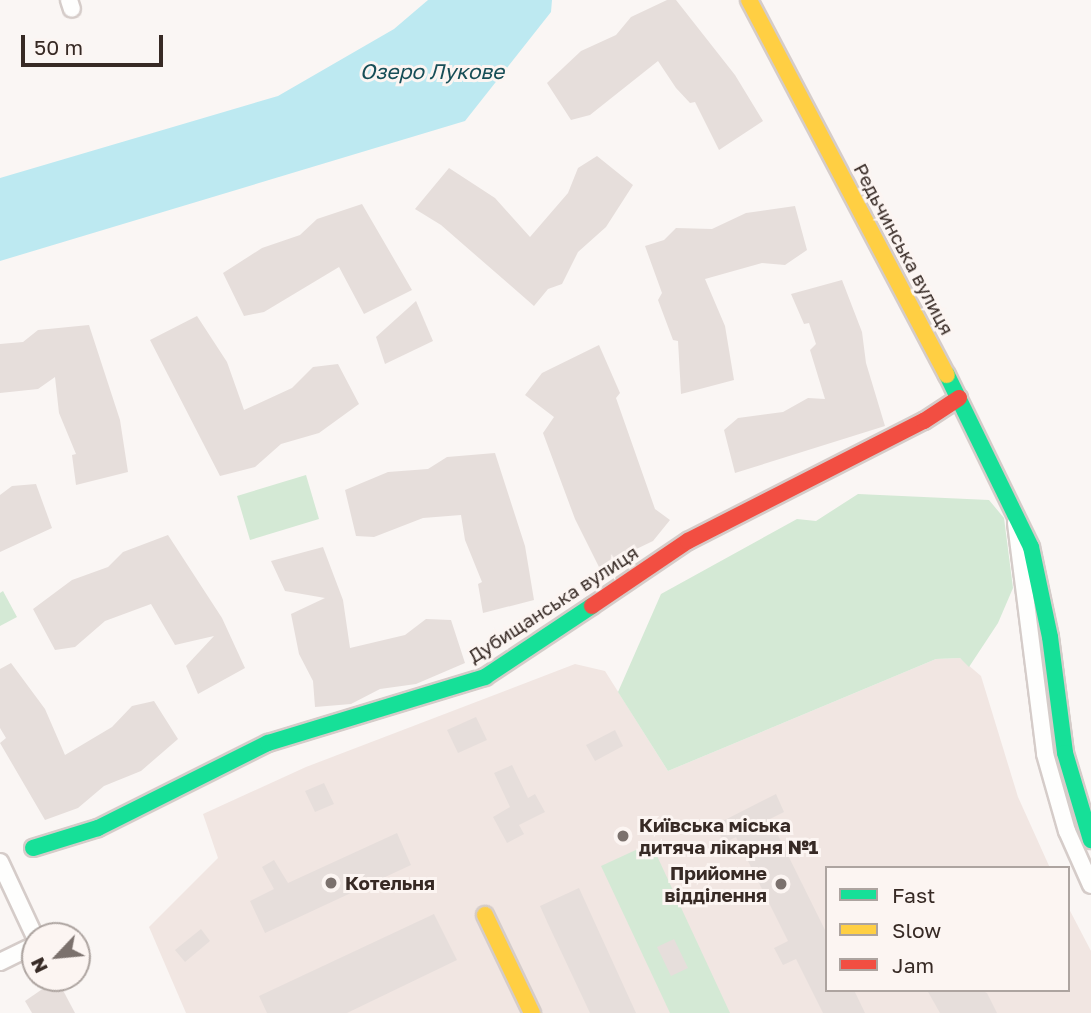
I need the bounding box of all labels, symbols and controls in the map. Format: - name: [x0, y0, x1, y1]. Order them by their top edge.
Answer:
- scale bar: [24, 21, 166, 65]
- text: 50 m: [34, 34, 83, 60]
- water label: Озеро Лукове: [360, 58, 504, 84]
- street label: Редьчинська вулиця: [849, 159, 959, 339]
- street label: Дубищанська вулиця: [464, 540, 642, 668]
- place label: Київська міська дитяча лікарня №1: [639, 814, 818, 858]
- marker: Київська міська дитяча лікарня №1: [613, 826, 633, 846]
- place label: Прийомне відділення: [664, 862, 767, 906]
- legend: [825, 866, 1070, 992]
- place label: Котельня: [345, 872, 435, 894]
- marker: Котельня: [323, 875, 339, 891]
- marker: Прийомне відділення: [773, 876, 789, 892]
- text: Fast: [892, 882, 935, 908]
- text: Slow: [892, 917, 941, 943]
- north arrow: [21, 922, 91, 992]
- text: Jam: [892, 952, 934, 978]
- text: N: [25, 954, 52, 977]

